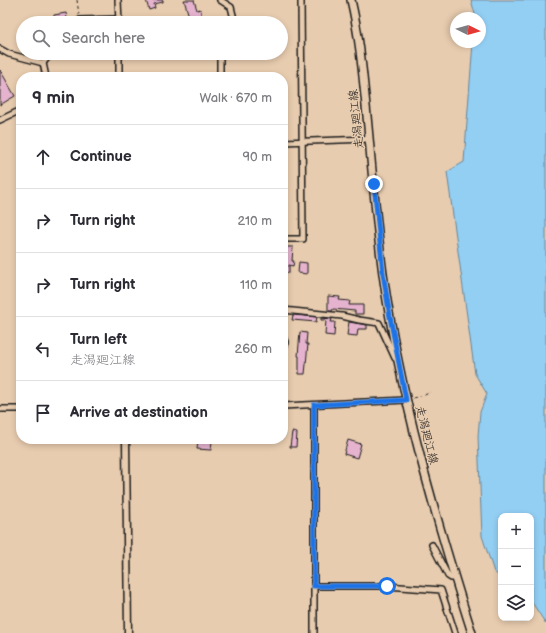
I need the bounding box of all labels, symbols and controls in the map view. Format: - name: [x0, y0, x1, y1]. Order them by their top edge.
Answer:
- north arrow: [450, 12, 486, 48]
- search box: [16, 16, 288, 60]
- icon: search: [30, 27, 52, 49]
- text: Search here: [62, 29, 145, 48]
- text: 9 min: [32, 88, 75, 108]
- street label: 走潟廻江線: [346, 88, 367, 150]
- text: Walk · 670 m: [200, 90, 272, 106]
- icon: ahead: [32, 146, 54, 168]
- text: Continue: [70, 147, 132, 166]
- text: 90 m: [243, 149, 272, 165]
- route end: [365, 175, 383, 193]
- icon: right: [32, 210, 54, 232]
- text: Turn right: [70, 211, 135, 230]
- text: 210 m: [238, 213, 272, 229]
- icon: right: [32, 274, 54, 296]
- text: Turn right: [70, 275, 135, 294]
- text: 110 m: [240, 277, 272, 293]
- text: Turn left: [70, 330, 127, 349]
- icon: left: [32, 338, 54, 360]
- text: 260 m: [234, 341, 272, 357]
- text: 走潟廻江線: [70, 352, 135, 368]
- icon: arrive: [32, 402, 54, 424]
- text: Arrive at destination: [70, 403, 208, 422]
- street label: 走潟廻江線: [412, 404, 441, 466]
- map controls: [498, 513, 534, 621]
- button: +: [498, 513, 534, 549]
- button: −: [498, 549, 534, 585]
- route start: [378, 577, 396, 595]
- button: layers: [498, 585, 534, 621]

